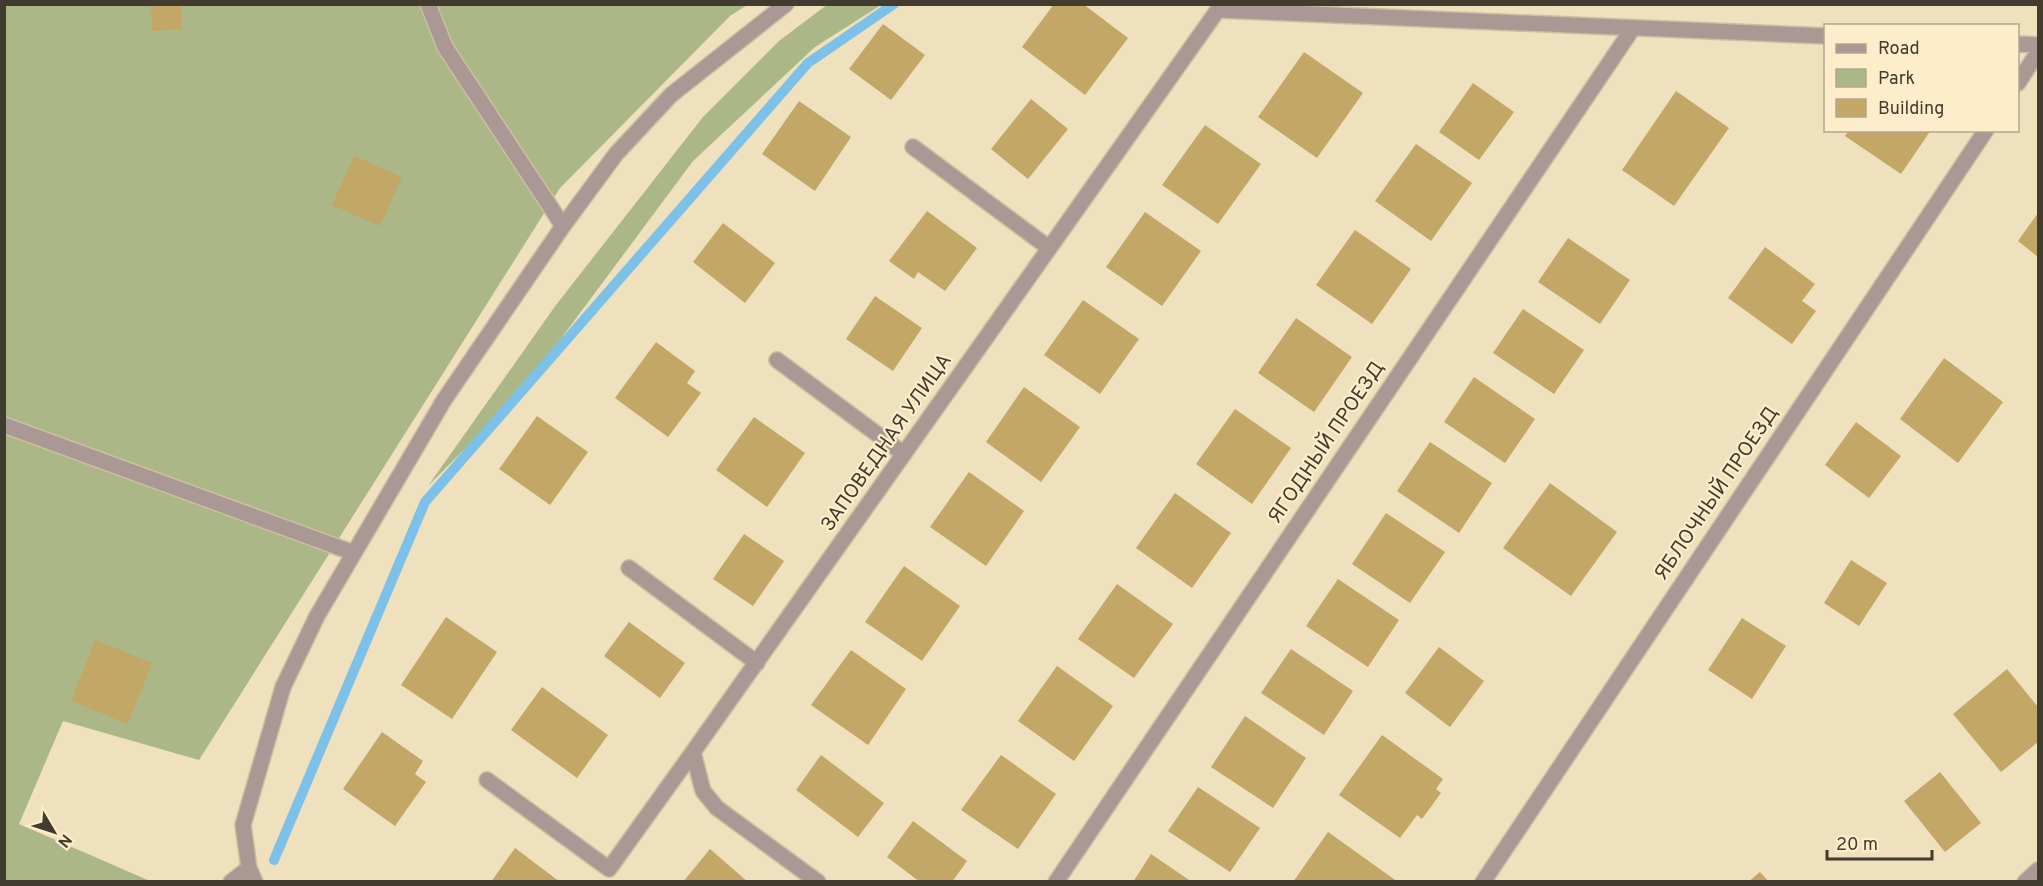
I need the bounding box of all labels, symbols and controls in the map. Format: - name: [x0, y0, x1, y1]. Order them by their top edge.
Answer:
- legend: [1824, 24, 2019, 132]
- text: Road: [1878, 38, 1920, 61]
- text: Park: [1878, 68, 1915, 91]
- text: Building: [1878, 98, 1944, 121]
- street label: ЗАПОВЕДНАЯ УЛИЦА: [816, 349, 958, 537]
- street label: ЯГОДНЫЙ ПРОЕЗД: [1261, 356, 1391, 529]
- street label: ЯБЛОЧНЫЙ ПРОЕЗД: [1647, 401, 1785, 586]
- north arrow: [24, 802, 84, 862]
- scale bar: [1827, 823, 1932, 861]
- text: N: [53, 829, 75, 851]
- text: 20 m: [1836, 834, 1878, 857]

